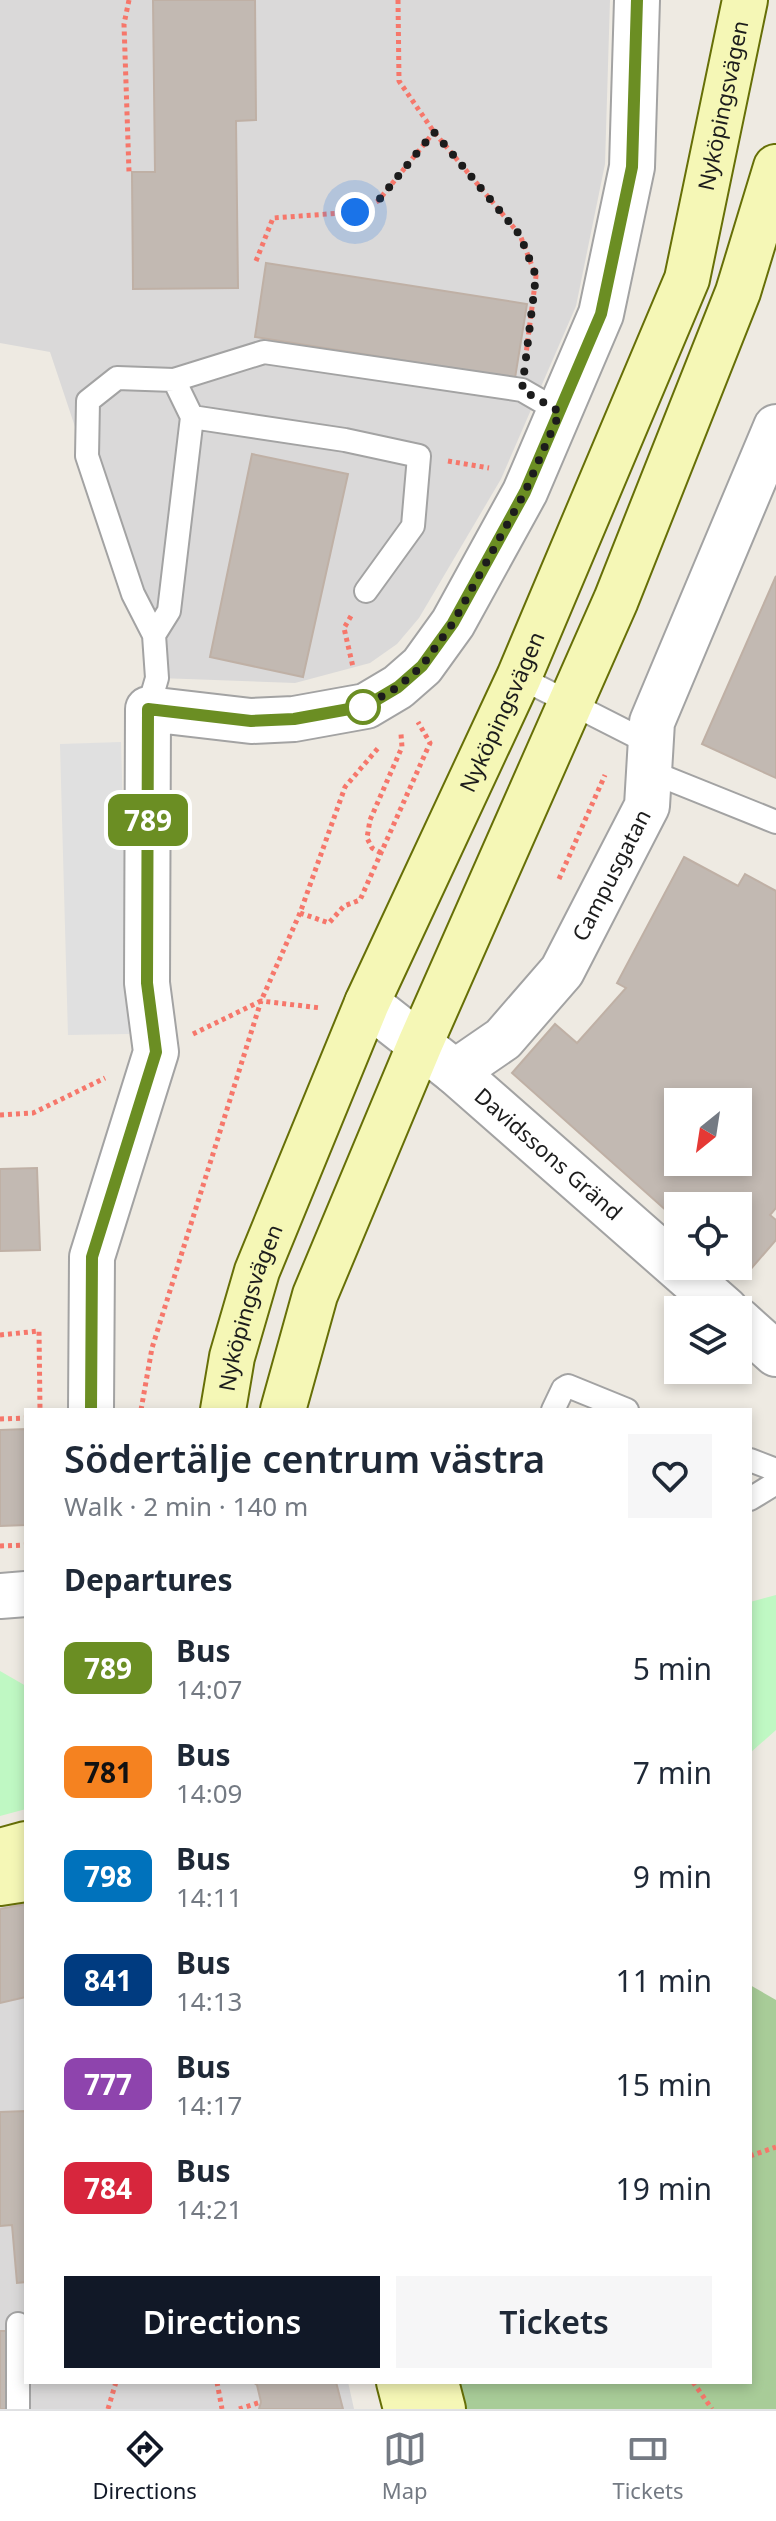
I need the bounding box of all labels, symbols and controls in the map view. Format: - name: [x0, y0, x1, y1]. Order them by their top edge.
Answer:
- street label: Nyköpingsvägen: [690, 17, 754, 193]
- your location: [335, 192, 375, 232]
- street label: Nyköpingsvägen: [452, 627, 550, 796]
- unlabelled marker: [346, 690, 380, 724]
- line badge: 789: [102, 794, 194, 846]
- text: 789: [124, 801, 172, 839]
- street label: Campusgatan: [564, 804, 657, 946]
- street label: Davidssons Gränd: [469, 1080, 629, 1226]
- north arrow: [664, 1088, 752, 1176]
- map controls: [664, 1088, 752, 1384]
- button: locate: [664, 1192, 752, 1280]
- street label: Nyköpingsvägen: [210, 1219, 289, 1393]
- button: layers: [664, 1296, 752, 1384]
- text: Södertälje centrum västra: [64, 1432, 545, 1484]
- button: heart: [628, 1434, 712, 1518]
- text: Walk · 2 min · 140 m: [64, 1488, 308, 1524]
- text: Departures: [64, 1559, 233, 1600]
- text: Bus: [176, 1630, 231, 1671]
- text: 5 min: [633, 1648, 712, 1689]
- text: 789: [84, 1649, 132, 1687]
- text: 14:07: [176, 1671, 242, 1707]
- text: Bus: [176, 1734, 231, 1775]
- text: 7 min: [633, 1752, 712, 1793]
- text: 781: [84, 1753, 132, 1791]
- text: 14:09: [176, 1775, 242, 1811]
- text: Bus: [176, 1838, 231, 1879]
- text: 9 min: [633, 1856, 712, 1897]
- text: 798: [84, 1857, 132, 1895]
- text: 14:11: [176, 1879, 242, 1915]
- text: Bus: [176, 1942, 231, 1983]
- text: 11 min: [616, 1960, 712, 2001]
- text: 841: [84, 1961, 132, 1999]
- text: 14:13: [176, 1983, 242, 2019]
- text: Bus: [176, 2046, 231, 2087]
- text: 15 min: [616, 2064, 712, 2105]
- text: 777: [84, 2065, 132, 2103]
- text: 14:17: [176, 2087, 242, 2123]
- text: Bus: [176, 2150, 231, 2191]
- text: 19 min: [616, 2168, 712, 2209]
- text: 784: [84, 2169, 132, 2207]
- text: 14:21: [176, 2191, 242, 2227]
- button: Directions: [64, 2276, 380, 2368]
- button: Tickets: [396, 2276, 712, 2368]
- tab: Directions: [92, 2427, 197, 2505]
- tab: Map: [382, 2427, 428, 2505]
- tab: Tickets: [612, 2427, 684, 2505]

